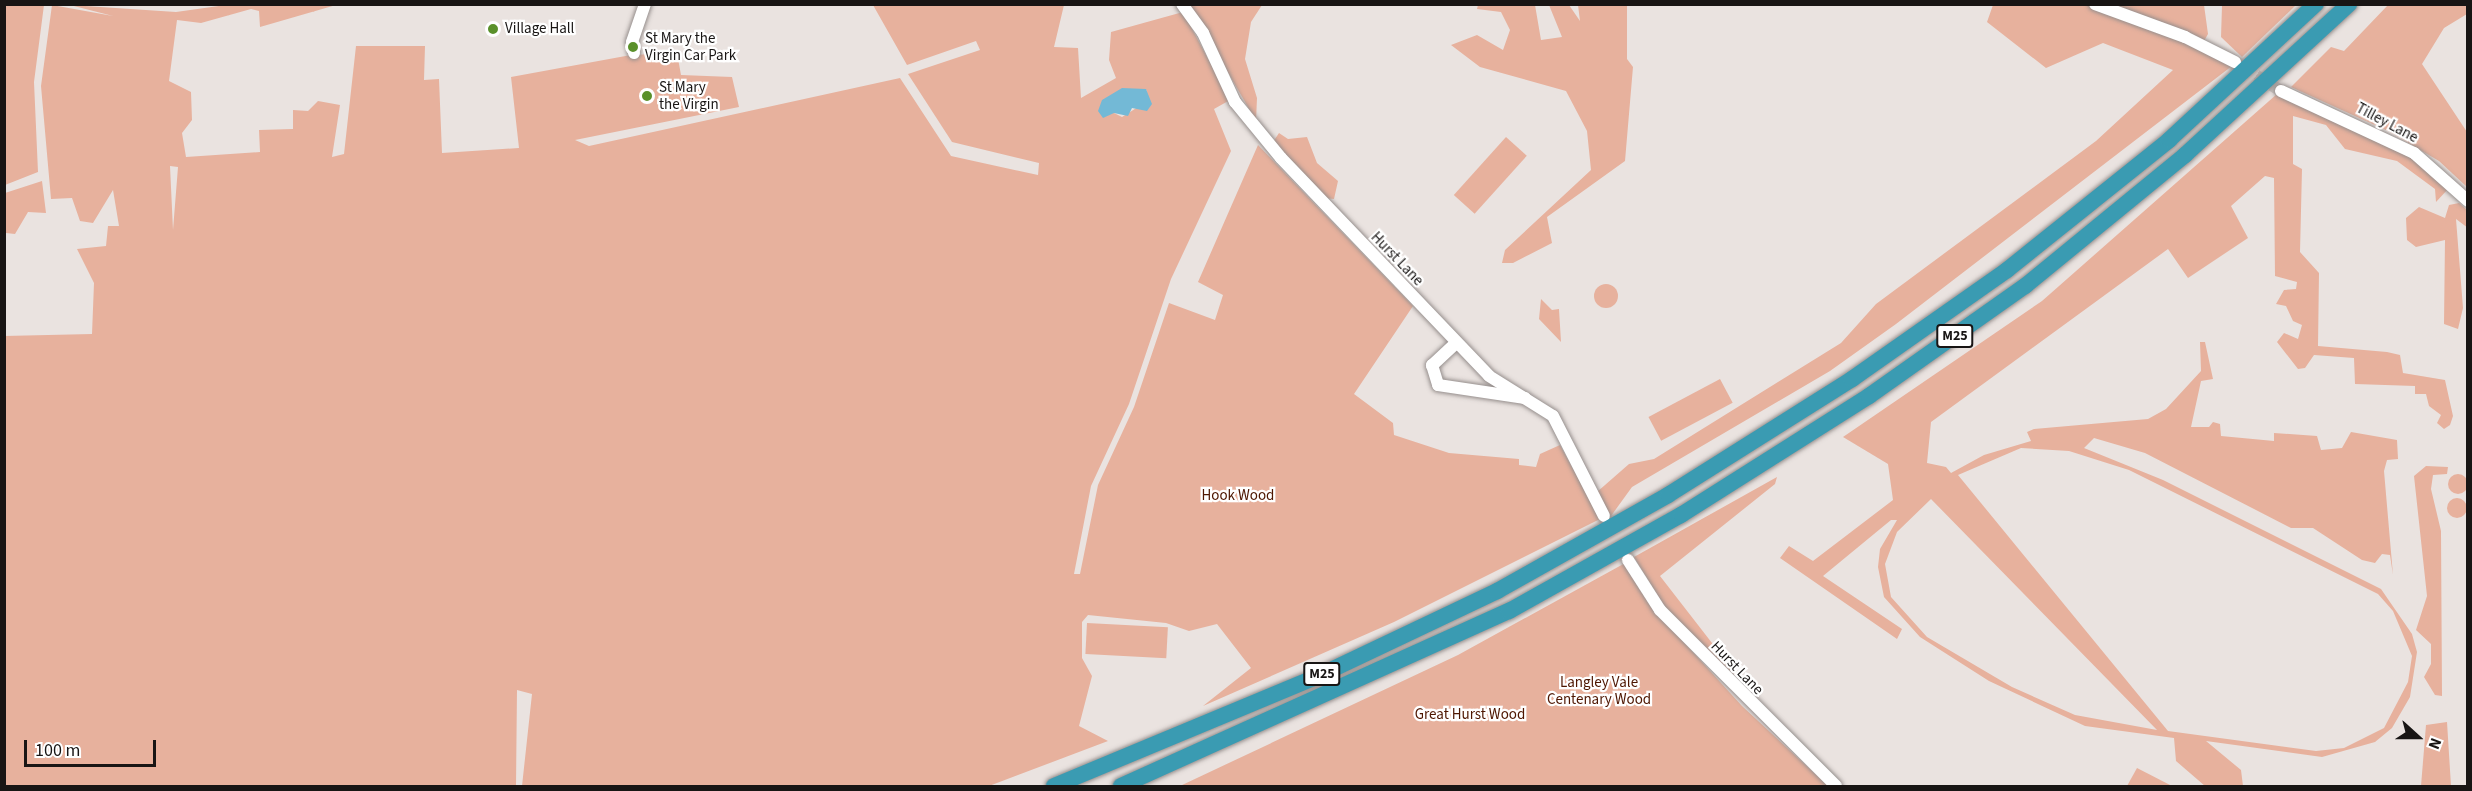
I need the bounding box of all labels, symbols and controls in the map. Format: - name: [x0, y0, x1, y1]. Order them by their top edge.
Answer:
- place label: Village Hall: [505, 20, 574, 38]
- marker: Village Hall: [486, 22, 500, 36]
- place label: St Mary the Virgin Car Park: [645, 29, 736, 64]
- marker: St Mary the Virgin Car Park: [626, 40, 640, 54]
- place label: St Mary the Virgin: [659, 78, 719, 113]
- marker: St Mary the Virgin: [640, 89, 654, 103]
- street label: Tilley Lane: [2353, 99, 2421, 147]
- street label: Hurst Lane: [1367, 228, 1427, 290]
- road number: M25: [1936, 325, 1974, 347]
- park label: Hook Wood: [1202, 487, 1274, 505]
- street label: Hurst Lane: [1707, 637, 1767, 699]
- road number: M25: [1302, 663, 1342, 685]
- park label: Langley Vale Centenary Wood: [1547, 673, 1651, 708]
- park label: Great Hurst Wood: [1415, 706, 1525, 724]
- north arrow: [2388, 707, 2448, 767]
- scale bar: [27, 728, 159, 766]
- text: N: [2423, 735, 2447, 752]
- text: 100 m: [35, 738, 80, 763]

